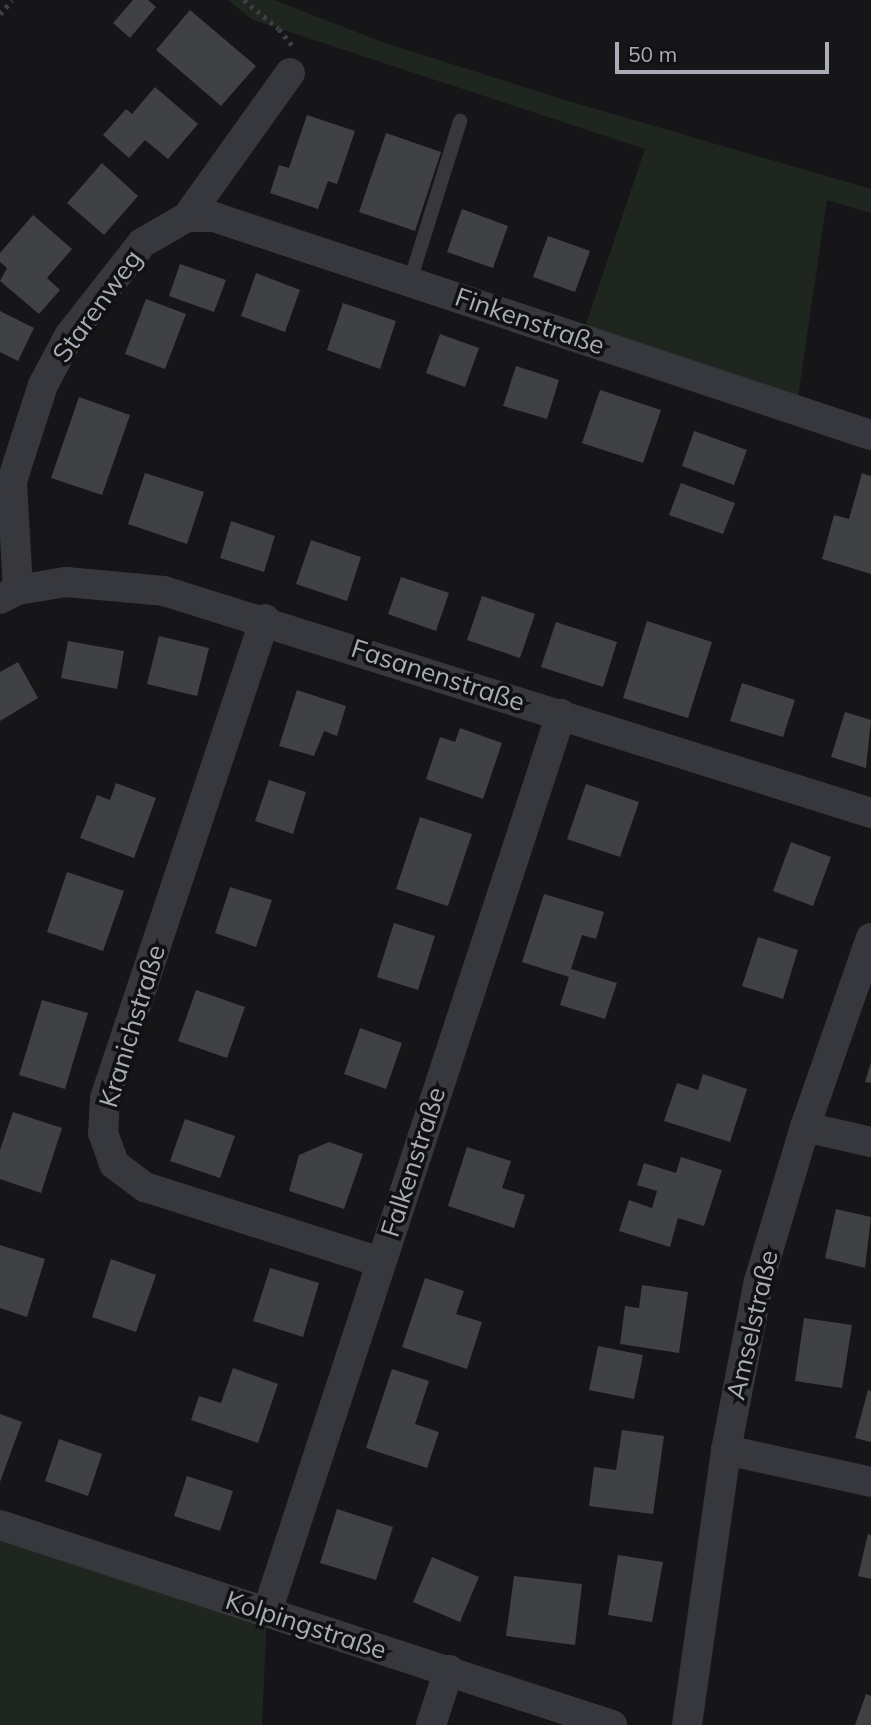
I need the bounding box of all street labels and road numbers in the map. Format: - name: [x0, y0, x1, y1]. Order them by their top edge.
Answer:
- street label: Starenweg: [46, 244, 148, 368]
- street label: Finkenstraße: [451, 281, 609, 361]
- street label: Fasanenstraße: [347, 632, 529, 718]
- street label: Kranichstraße: [92, 941, 172, 1111]
- street label: Falkenstraße: [374, 1083, 452, 1241]
- street label: Amselstraße: [720, 1247, 784, 1403]
- street label: Kolpingstraße: [222, 1584, 390, 1666]

